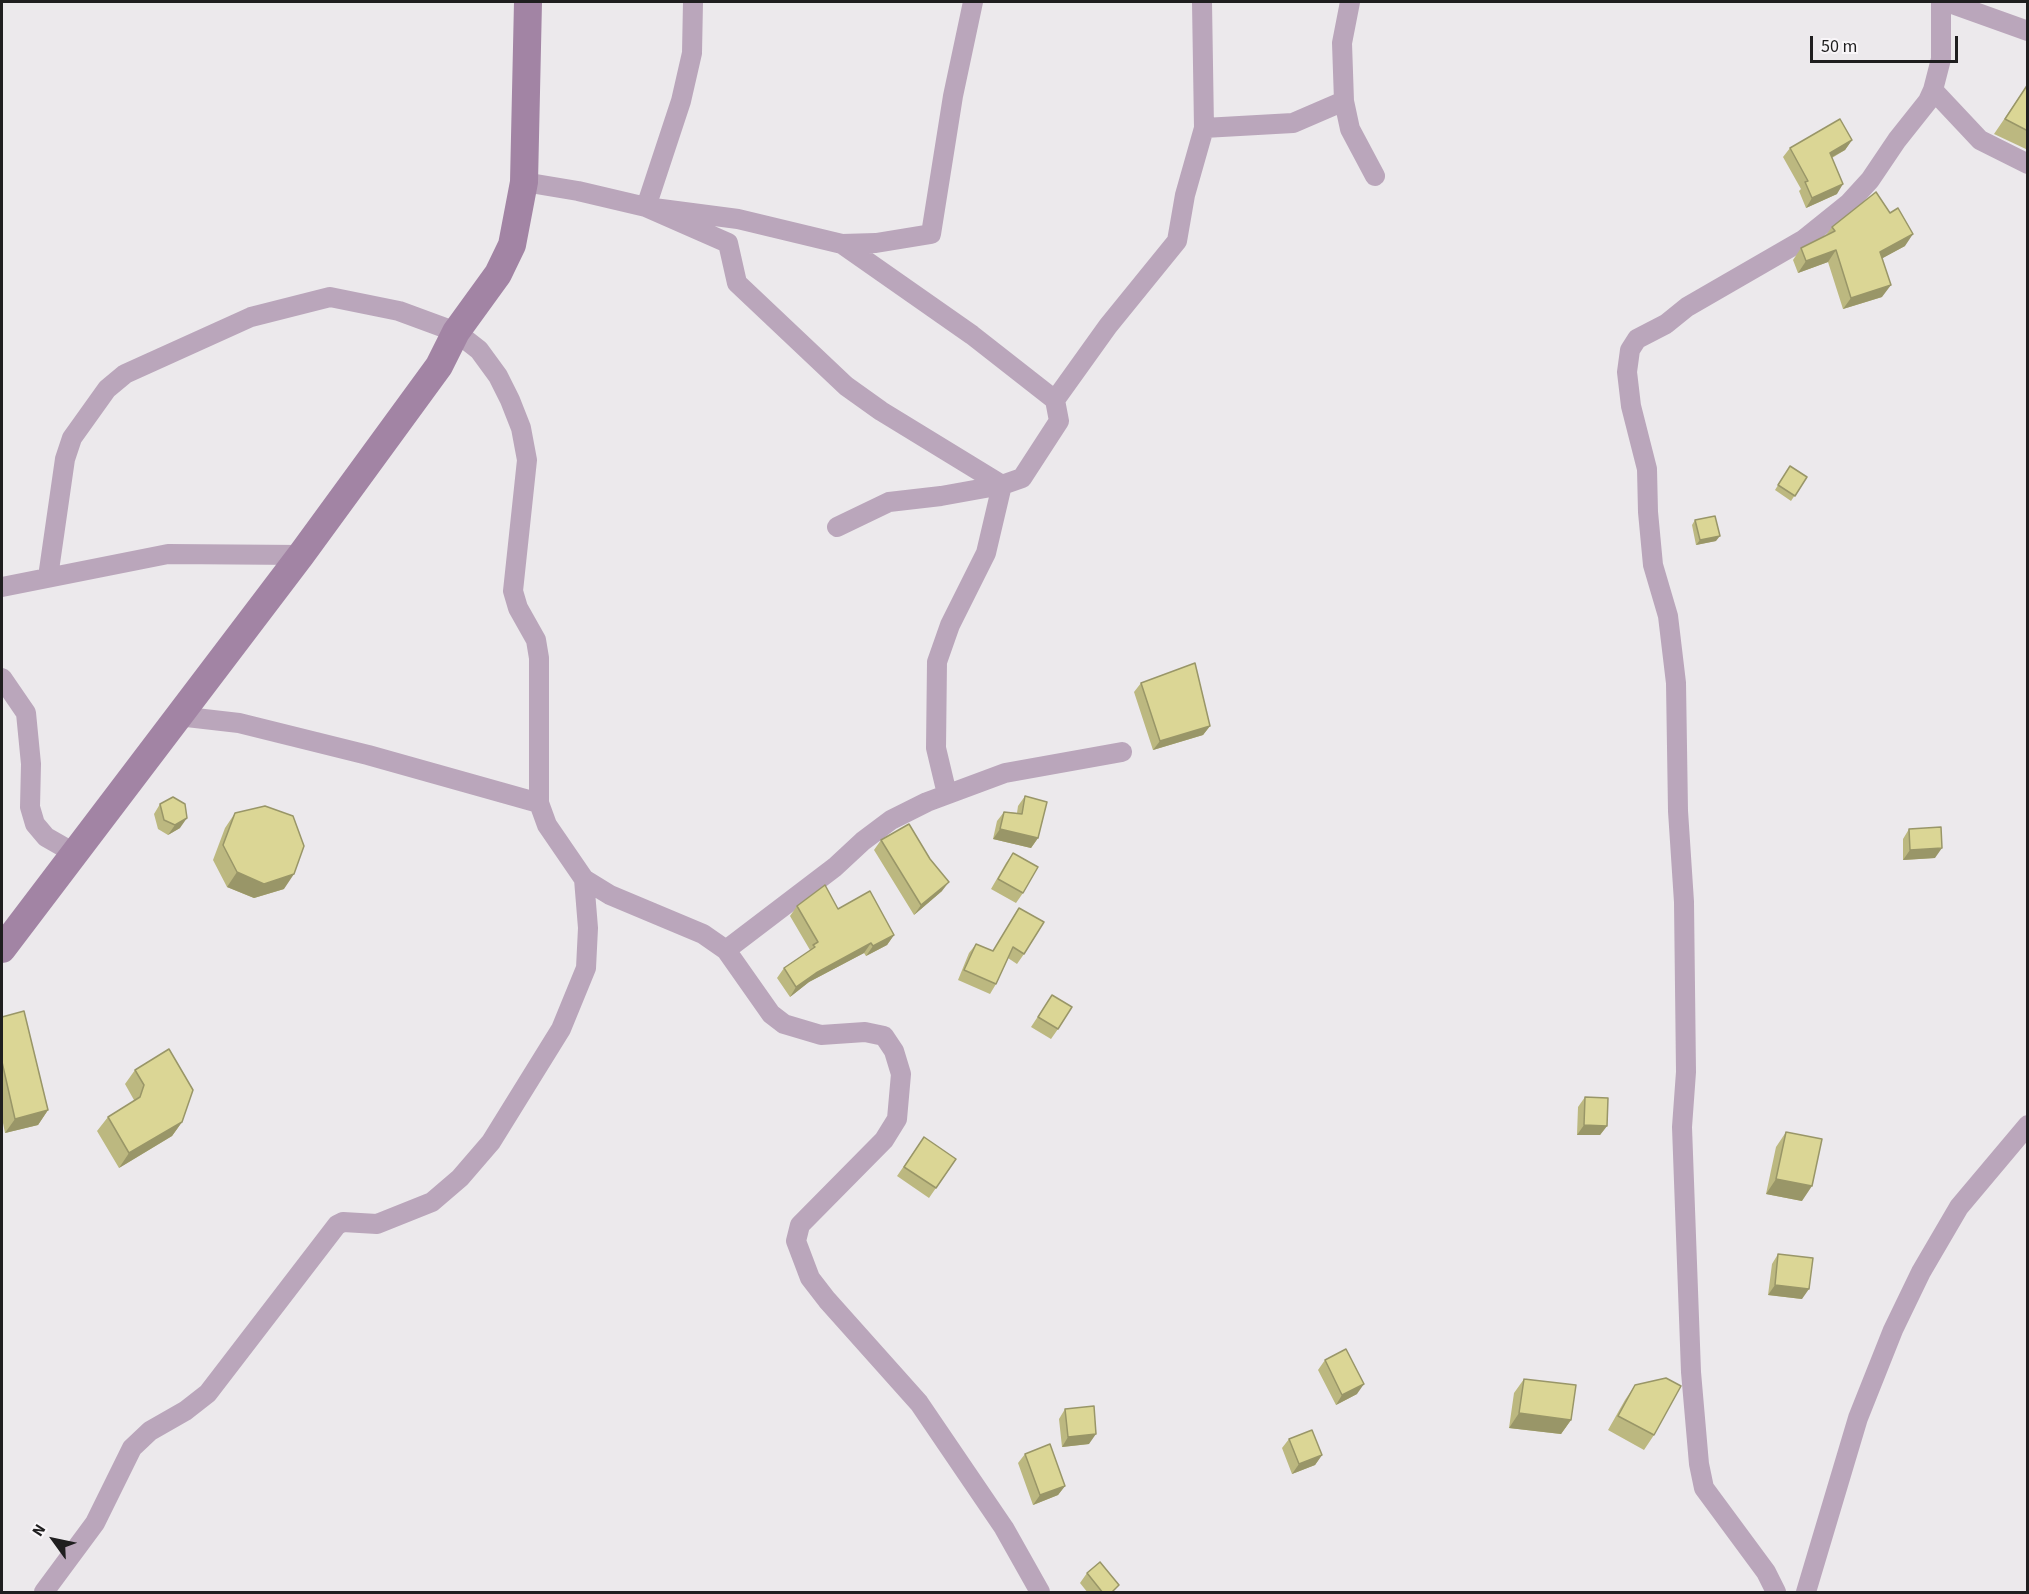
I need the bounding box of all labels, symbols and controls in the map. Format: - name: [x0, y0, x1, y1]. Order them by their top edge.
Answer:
- scale bar: [1813, 24, 1962, 62]
- text: 50 m: [1821, 34, 1857, 59]
- north arrow: [24, 1510, 84, 1570]
- text: N: [27, 1520, 51, 1541]

